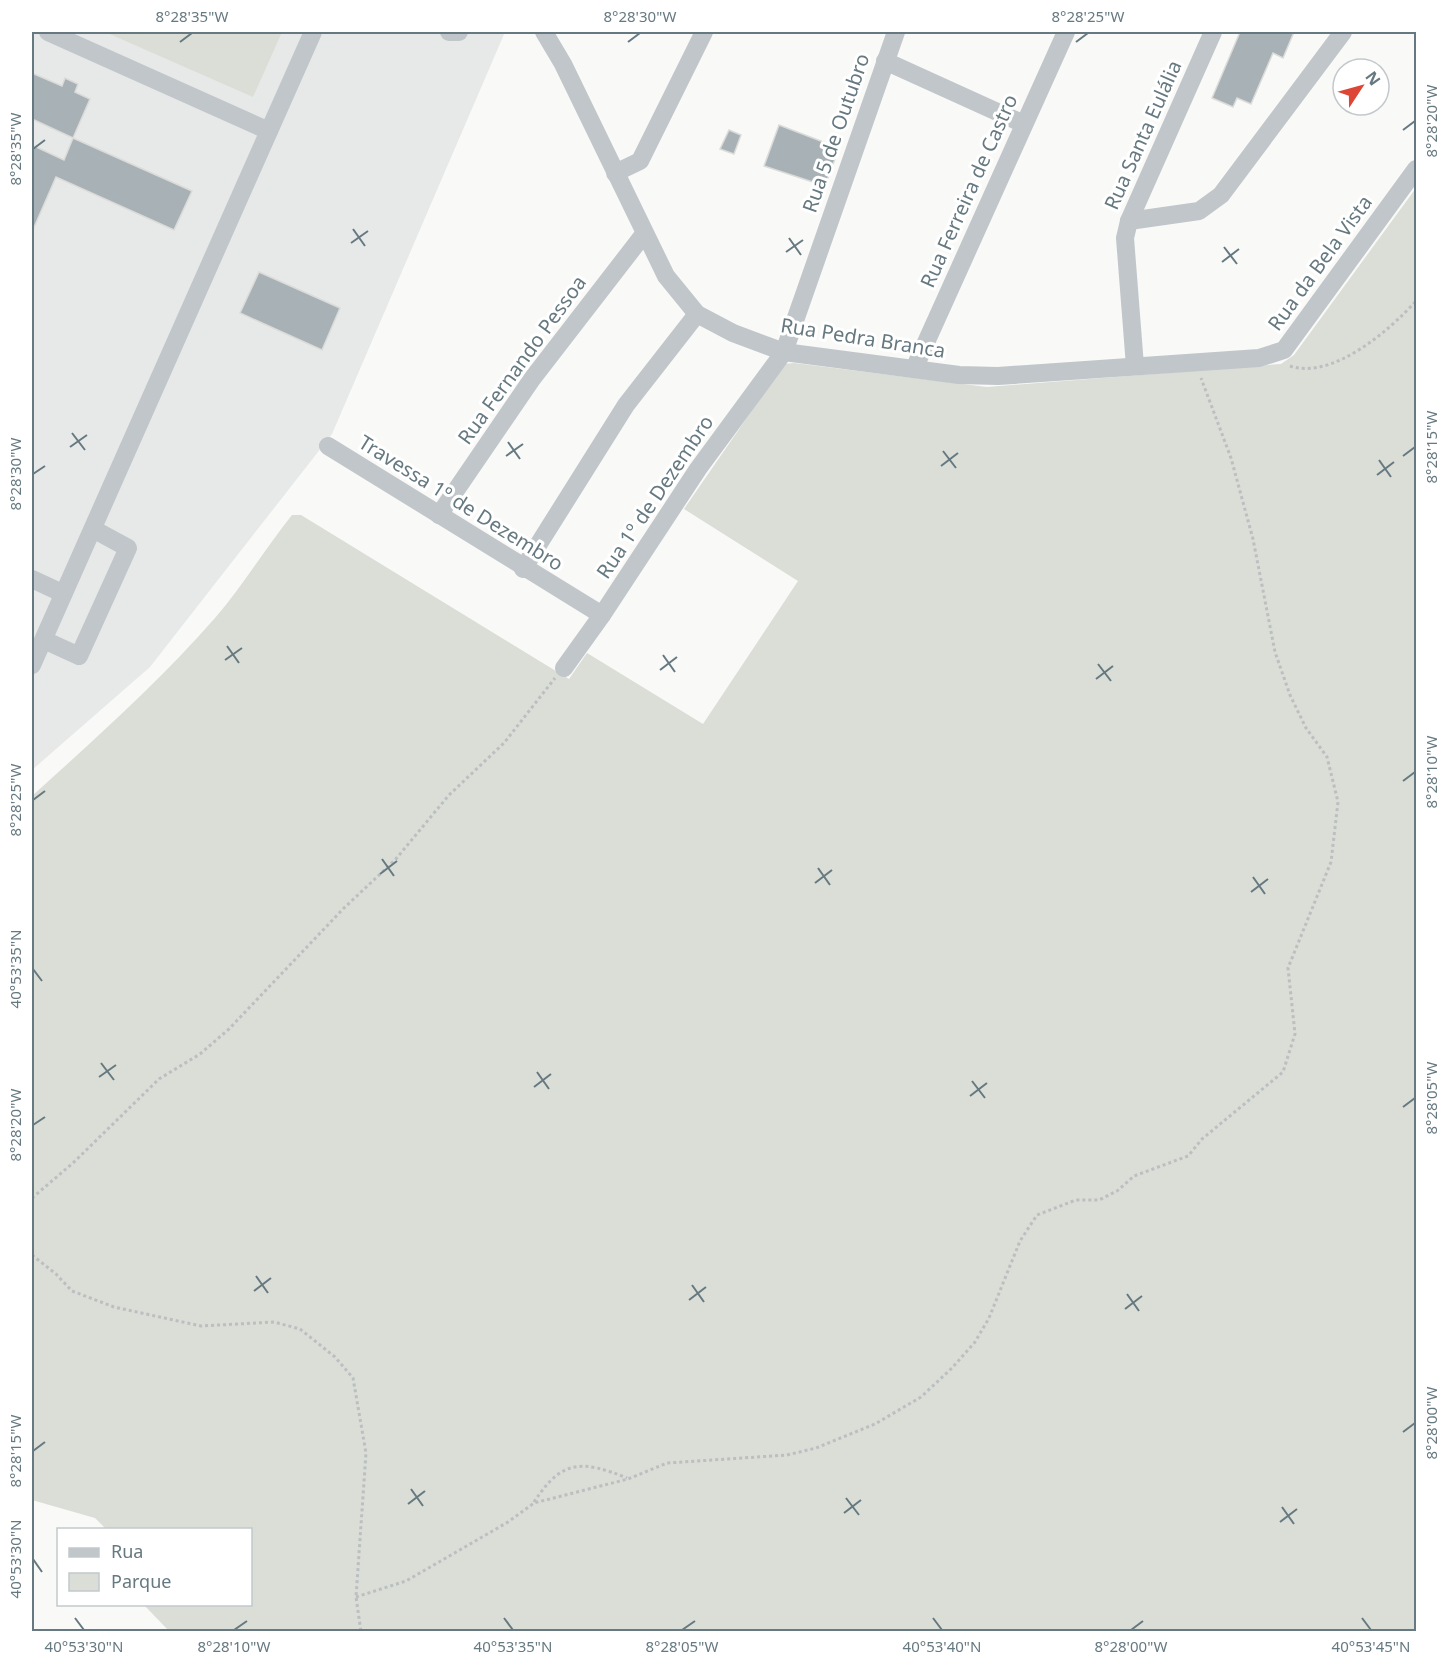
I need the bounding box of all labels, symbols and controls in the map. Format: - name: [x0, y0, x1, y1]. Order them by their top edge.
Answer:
- text: 8°28'35"W: [155, 6, 229, 26]
- text: 8°28'30"W: [603, 6, 677, 26]
- text: 8°28'25"W: [1051, 6, 1125, 26]
- street label: Rua 5 de Outubro: [796, 50, 875, 216]
- street label: Rua Santa Eulália: [1098, 56, 1188, 214]
- north arrow: [1331, 57, 1391, 117]
- text: N: [1360, 66, 1386, 90]
- text: 8°28'20"W: [1421, 84, 1441, 158]
- street label: Rua Ferreira de Castro: [914, 90, 1023, 292]
- text: 8°28'35"W: [5, 112, 25, 186]
- street label: Rua da Bela Vista: [1261, 190, 1378, 336]
- street label: Rua Fernando Pessoa: [451, 270, 592, 450]
- street label: Rua Pedra Branca: [779, 311, 947, 364]
- street label: Rua 1º de Dezembro: [590, 410, 719, 584]
- text: 8°28'15"W: [1421, 410, 1441, 484]
- street label: Travessa 1º de Dezembro: [354, 428, 569, 577]
- text: 8°28'30"W: [5, 437, 25, 511]
- text: 8°28'10"W: [1421, 735, 1441, 809]
- text: 8°28'25"W: [5, 763, 25, 837]
- text: 40°53'35"N: [5, 930, 25, 1008]
- text: 8°28'05"W: [1421, 1061, 1441, 1135]
- text: 8°28'20"W: [5, 1088, 25, 1162]
- text: 8°28'00"W: [1421, 1386, 1441, 1460]
- text: 8°28'15"W: [5, 1414, 25, 1488]
- text: 40°53'30"N: [5, 1520, 25, 1598]
- legend: [57, 1528, 252, 1606]
- text: Rua: [111, 1539, 143, 1563]
- text: Parque: [111, 1569, 171, 1593]
- text: 40°53'30"N: [45, 1636, 123, 1656]
- text: 8°28'10"W: [197, 1636, 271, 1656]
- text: 40°53'35"N: [474, 1636, 552, 1656]
- text: 8°28'05"W: [645, 1636, 719, 1656]
- text: 40°53'40"N: [903, 1636, 981, 1656]
- text: 8°28'00"W: [1094, 1636, 1168, 1656]
- text: 40°53'45"N: [1332, 1636, 1410, 1656]

